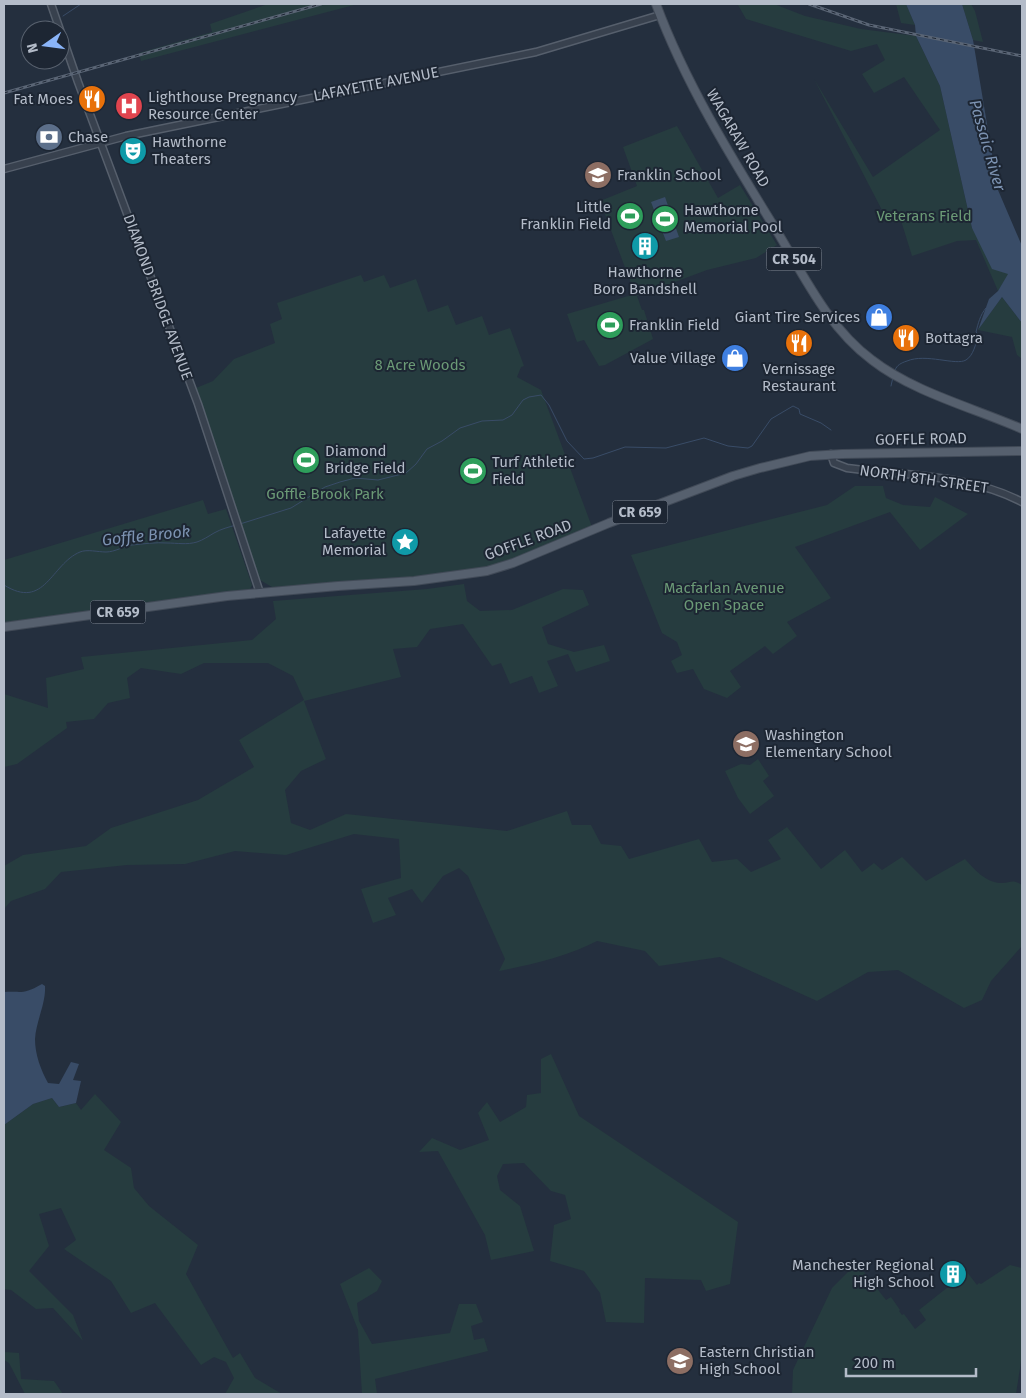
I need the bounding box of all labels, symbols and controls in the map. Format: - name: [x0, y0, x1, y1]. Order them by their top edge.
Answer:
- north arrow: [20, 20, 70, 70]
- text: N: [23, 41, 42, 55]
- street label: LAFAYETTE AVENUE: [312, 63, 440, 105]
- restaurant icon: Fat Moes: [77, 84, 107, 114]
- street label: WAGARAW ROAD: [703, 86, 773, 190]
- place label: Lighthouse Pregnancy Resource Center: [148, 88, 298, 123]
- place label: Fat Moes: [13, 90, 73, 108]
- hospital icon: Lighthouse Pregnancy Resource Center: [114, 91, 144, 121]
- water label: Passaic River: [965, 97, 1010, 194]
- bank icon: Chase: [34, 122, 64, 152]
- place label: Chase: [68, 128, 108, 146]
- place label: Hawthorne Theaters: [152, 133, 227, 168]
- theatre icon: Hawthorne Theaters: [118, 136, 148, 166]
- school or university icon: Franklin School: [583, 160, 613, 190]
- place label: Franklin School: [617, 166, 722, 184]
- place label: Little Franklin Field: [520, 198, 611, 233]
- sports icon: Little Franklin Field: [615, 201, 645, 231]
- place label: Hawthorne Memorial Pool: [684, 201, 783, 236]
- sports icon: Hawthorne Memorial Pool: [650, 204, 680, 234]
- park label: Veterans Field: [876, 207, 972, 225]
- street label: DIAMOND BRIDGE AVENUE: [120, 212, 196, 382]
- building icon: Hawthorne Boro Bandshell: [630, 231, 660, 261]
- road number: CR 504: [766, 248, 822, 270]
- place label: Hawthorne Boro Bandshell: [593, 263, 697, 298]
- shop icon: Giant Tire Services: [864, 302, 894, 332]
- place label: Giant Tire Services: [735, 308, 860, 326]
- sports icon: Franklin Field: [595, 310, 625, 340]
- place label: Franklin Field: [629, 316, 720, 334]
- restaurant icon: Bottagra: [891, 323, 921, 353]
- restaurant icon: Vernissage Restaurant: [784, 328, 814, 358]
- place label: Bottagra: [925, 329, 983, 347]
- shop icon: Value Village: [720, 343, 750, 373]
- place label: Value Village: [630, 349, 716, 367]
- park label: 8 Acre Woods: [374, 356, 466, 374]
- place label: Vernissage Restaurant: [762, 360, 837, 395]
- street label: GOFFLE ROAD: [875, 429, 967, 449]
- place label: Diamond Bridge Field: [325, 442, 405, 477]
- sports icon: Diamond Bridge Field: [291, 445, 321, 475]
- place label: Turf Athletic Field: [492, 453, 575, 488]
- sports icon: Turf Athletic Field: [458, 456, 488, 486]
- street label: NORTH 8TH STREET: [859, 461, 990, 497]
- park label: Goffle Brook Park: [266, 485, 384, 503]
- road number: CR 659: [612, 501, 668, 524]
- street label: GOFFLE ROAD: [482, 516, 574, 564]
- water label: Goffle Brook: [101, 521, 191, 550]
- place label: Lafayette Memorial: [322, 524, 387, 559]
- place icon: Lafayette Memorial: [390, 527, 420, 557]
- park label: Macfarlan Avenue Open Space: [664, 579, 784, 614]
- road number: CR 659: [90, 600, 146, 624]
- place label: Washington Elementary School: [765, 726, 893, 761]
- school or university icon: Washington Elementary School: [731, 729, 761, 759]
- place label: Manchester Regional High School: [792, 1256, 935, 1291]
- building icon: Manchester Regional High School: [938, 1259, 968, 1289]
- place label: Eastern Christian High School: [699, 1343, 814, 1378]
- school or university icon: Eastern Christian High School: [665, 1346, 695, 1376]
- scale bar: [846, 1346, 976, 1378]
- text: 200 m: [854, 1354, 895, 1372]

